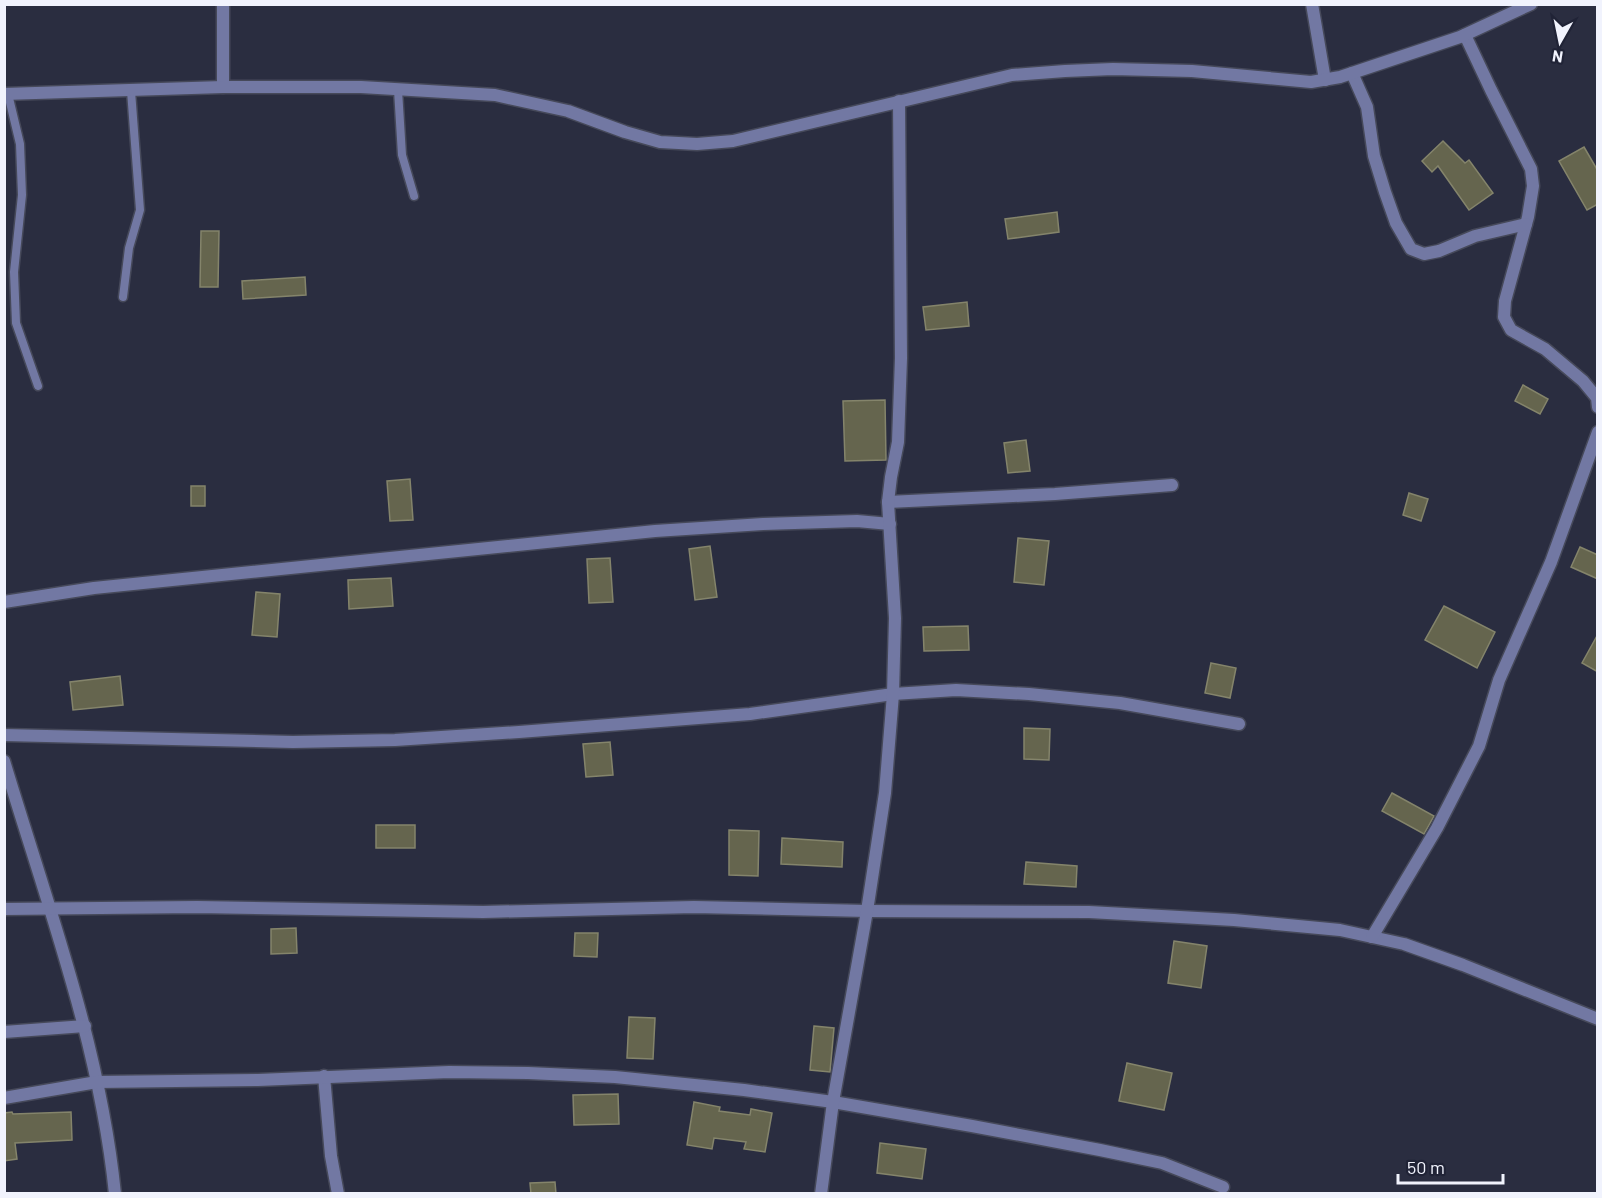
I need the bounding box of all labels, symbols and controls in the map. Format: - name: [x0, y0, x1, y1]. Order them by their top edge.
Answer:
- north arrow: [1530, 12, 1590, 72]
- text: N: [1551, 47, 1564, 68]
- scale bar: [1398, 1147, 1503, 1185]
- text: 50 m: [1407, 1156, 1445, 1178]

